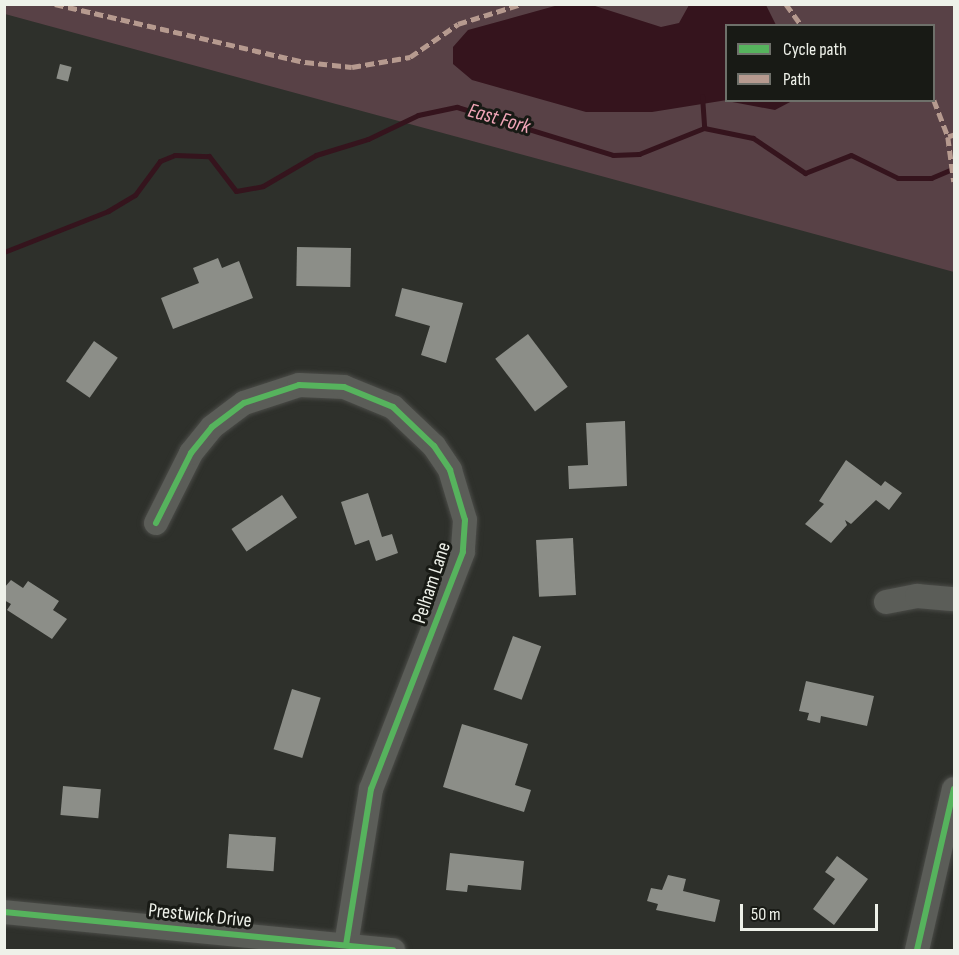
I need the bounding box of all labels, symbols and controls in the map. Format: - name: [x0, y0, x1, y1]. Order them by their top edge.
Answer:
- legend: [725, 24, 935, 102]
- text: Cycle path: [783, 39, 847, 60]
- text: Path: [783, 69, 811, 90]
- water label: East Fork: [465, 98, 533, 140]
- street label: Pelham Lane: [408, 539, 456, 627]
- scale bar: [743, 892, 881, 930]
- street label: Prestwick Drive: [147, 899, 253, 933]
- text: 50 m: [751, 904, 781, 925]

